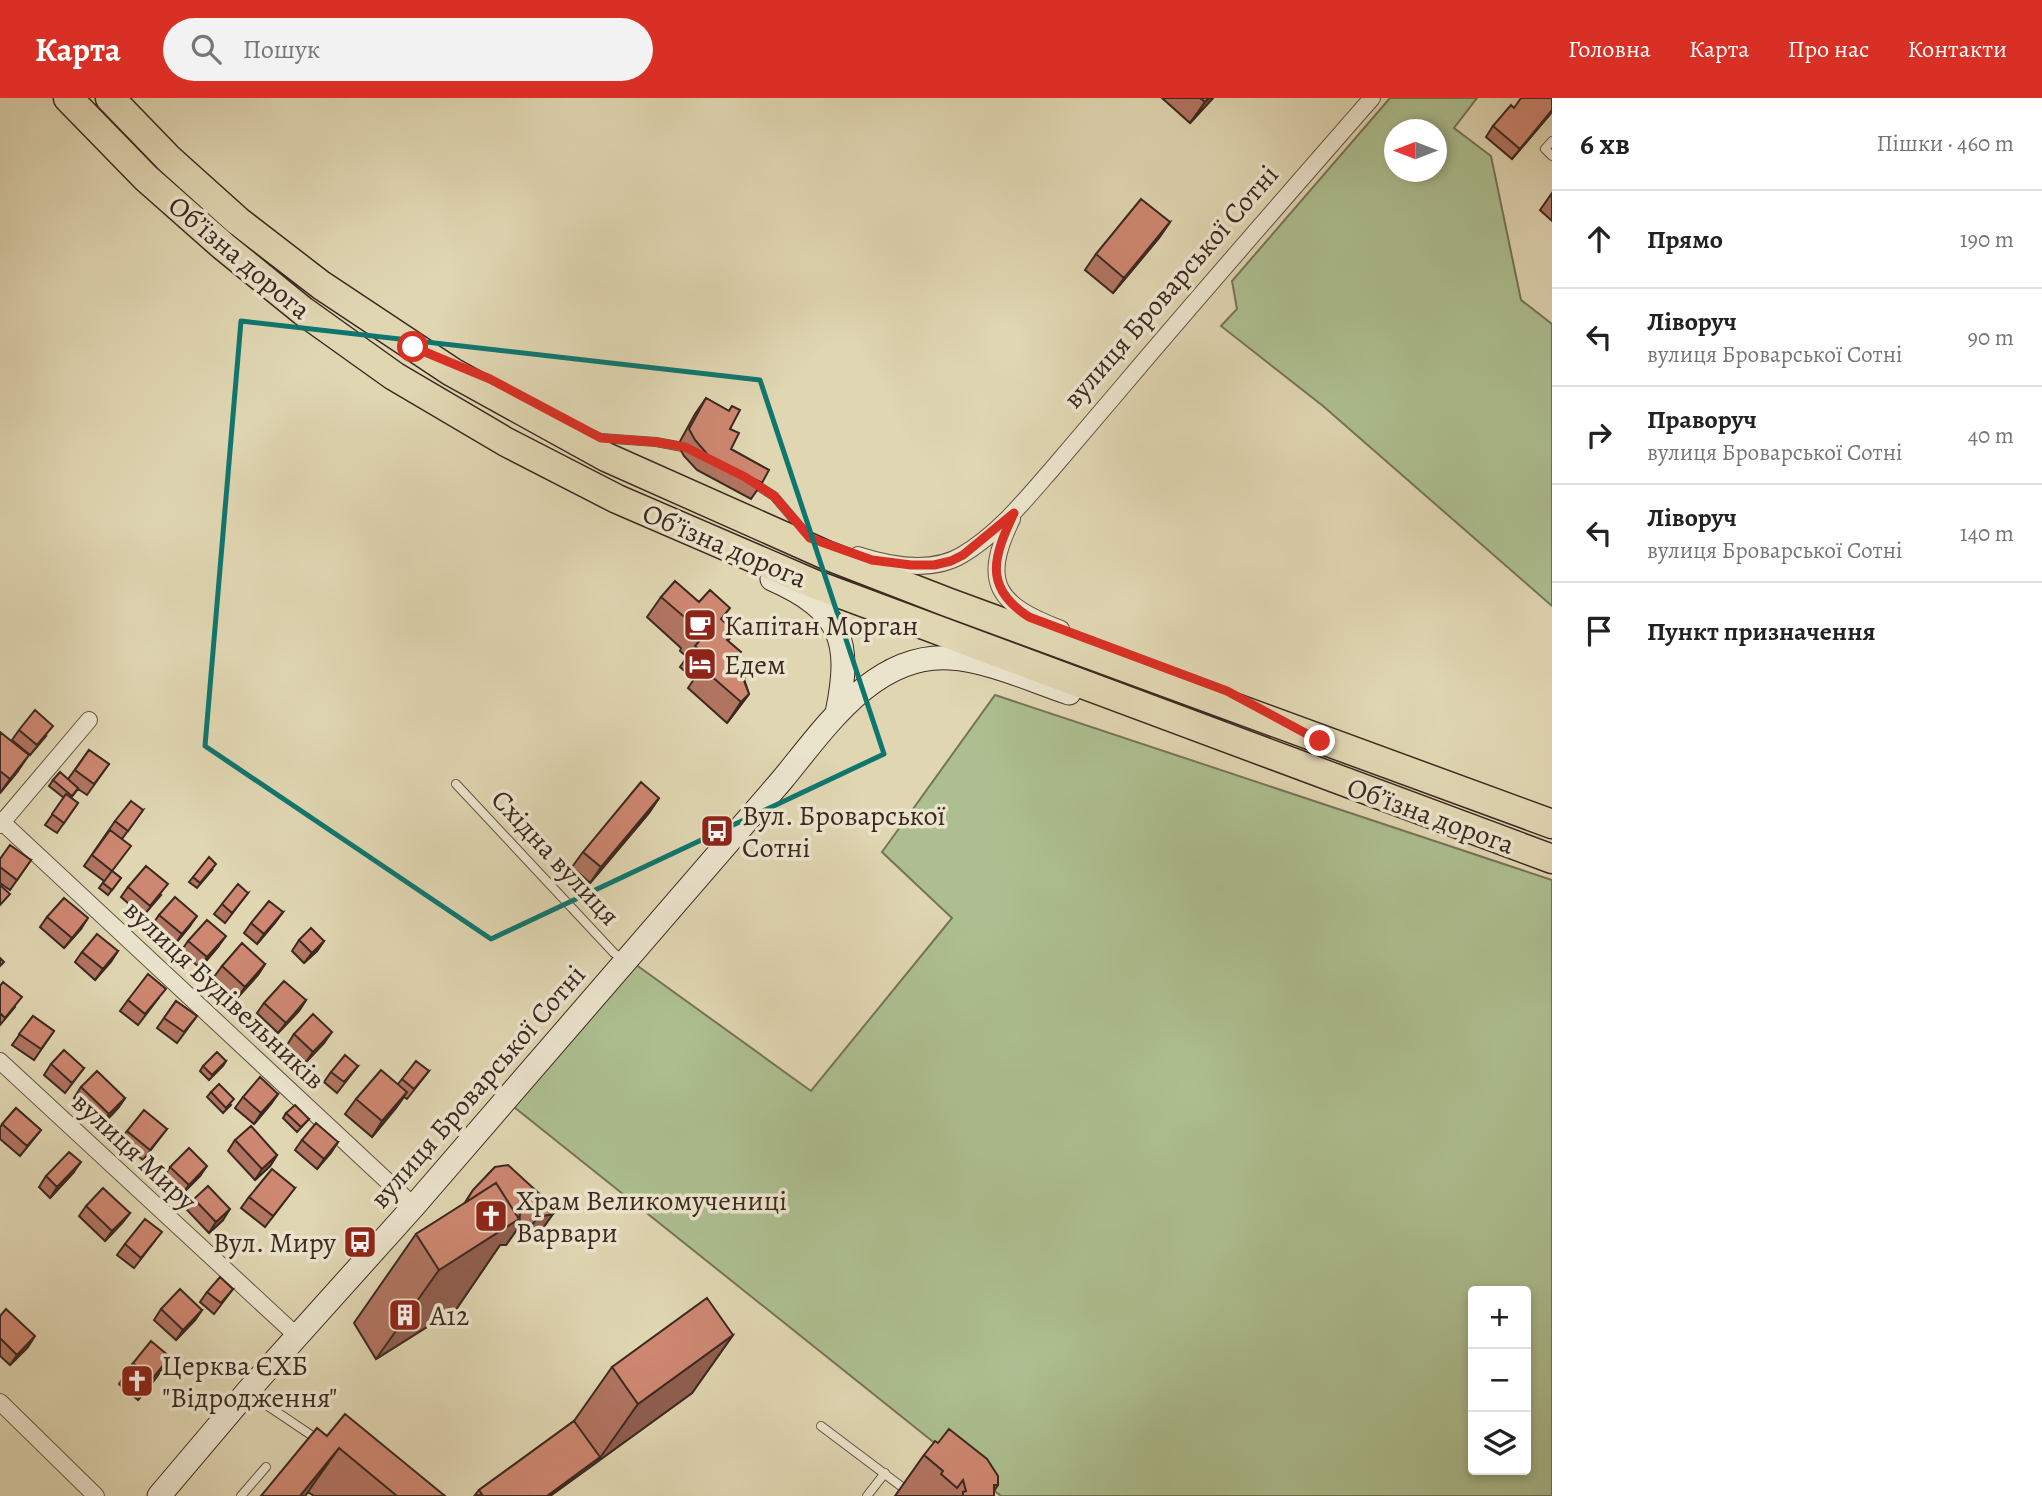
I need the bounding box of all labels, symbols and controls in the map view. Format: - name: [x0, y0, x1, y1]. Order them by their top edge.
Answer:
- search box: [163, 18, 653, 81]
- text: Карта: [35, 27, 121, 72]
- icon: search: [187, 30, 225, 68]
- text: Пошук: [243, 32, 320, 67]
- text: Головна: [1568, 33, 1651, 65]
- text: Карта: [1689, 33, 1749, 65]
- text: Про нас: [1787, 33, 1869, 65]
- text: Контакти: [1907, 33, 2007, 65]
- north arrow: [1384, 119, 1447, 182]
- text: 6 хв: [1580, 124, 1630, 164]
- text: Пішки · 460 m: [1877, 128, 2014, 159]
- street label: вулиця Броварської Сотні: [1054, 157, 1287, 417]
- street label: Обʼїзна дорога: [160, 187, 319, 329]
- icon: ahead: [1580, 220, 1618, 258]
- text: Прямо: [1647, 222, 1723, 257]
- text: 190 m: [1960, 224, 2014, 255]
- text: Ліворуч: [1647, 304, 1737, 339]
- icon: left: [1580, 318, 1618, 356]
- text: 90 m: [1968, 322, 2014, 353]
- route start: [397, 331, 428, 362]
- text: вулиця Броварської Сотні: [1647, 339, 1903, 370]
- text: Праворуч: [1647, 402, 1757, 437]
- icon: right: [1580, 416, 1618, 454]
- text: 40 m: [1968, 420, 2014, 451]
- text: вулиця Броварської Сотні: [1647, 437, 1903, 468]
- street label: Обʼїзна дорога: [637, 494, 813, 598]
- text: Ліворуч: [1647, 500, 1737, 535]
- icon: left: [1580, 514, 1618, 552]
- text: 140 m: [1960, 518, 2014, 549]
- text: вулиця Броварської Сотні: [1647, 535, 1903, 566]
- cafe icon: Капітан Морган: [681, 606, 719, 644]
- place label: Капітан Морган: [724, 607, 918, 645]
- icon: arrive: [1580, 612, 1618, 650]
- text: Пункт призначення: [1647, 614, 1876, 649]
- hotel icon: Едем: [681, 645, 719, 683]
- place label: Едем: [724, 646, 786, 684]
- route end: [1304, 725, 1335, 756]
- street label: Обʼїзна дорога: [1342, 768, 1519, 864]
- street label: Східна вулиця: [482, 781, 628, 934]
- place label: Вул. Броварської Cотні: [742, 797, 946, 867]
- bus stop icon: Вул. Броварської Cотні: [698, 812, 736, 850]
- street label: вулиця Будівельників: [115, 891, 333, 1098]
- street label: вулиця Броварської Сотні: [361, 957, 594, 1217]
- street label: вулиця Миру: [64, 1084, 205, 1220]
- place label: Храм Великомучениці Варвари: [516, 1182, 787, 1252]
- church icon: Храм Великомучениці Варвари: [472, 1197, 510, 1235]
- bus stop icon: Вул. Миру: [341, 1223, 379, 1261]
- place label: Вул. Миру: [213, 1224, 336, 1262]
- map controls: [1468, 1286, 1531, 1475]
- button: +: [1468, 1286, 1531, 1349]
- building icon: А12: [386, 1296, 424, 1334]
- place label: А12: [429, 1297, 469, 1335]
- place label: Церква ЄХБ "Відродження": [162, 1347, 337, 1417]
- button: −: [1468, 1349, 1531, 1412]
- church icon: Церква ЄХБ "Відродження": [118, 1362, 156, 1400]
- button: layers: [1468, 1412, 1531, 1475]

